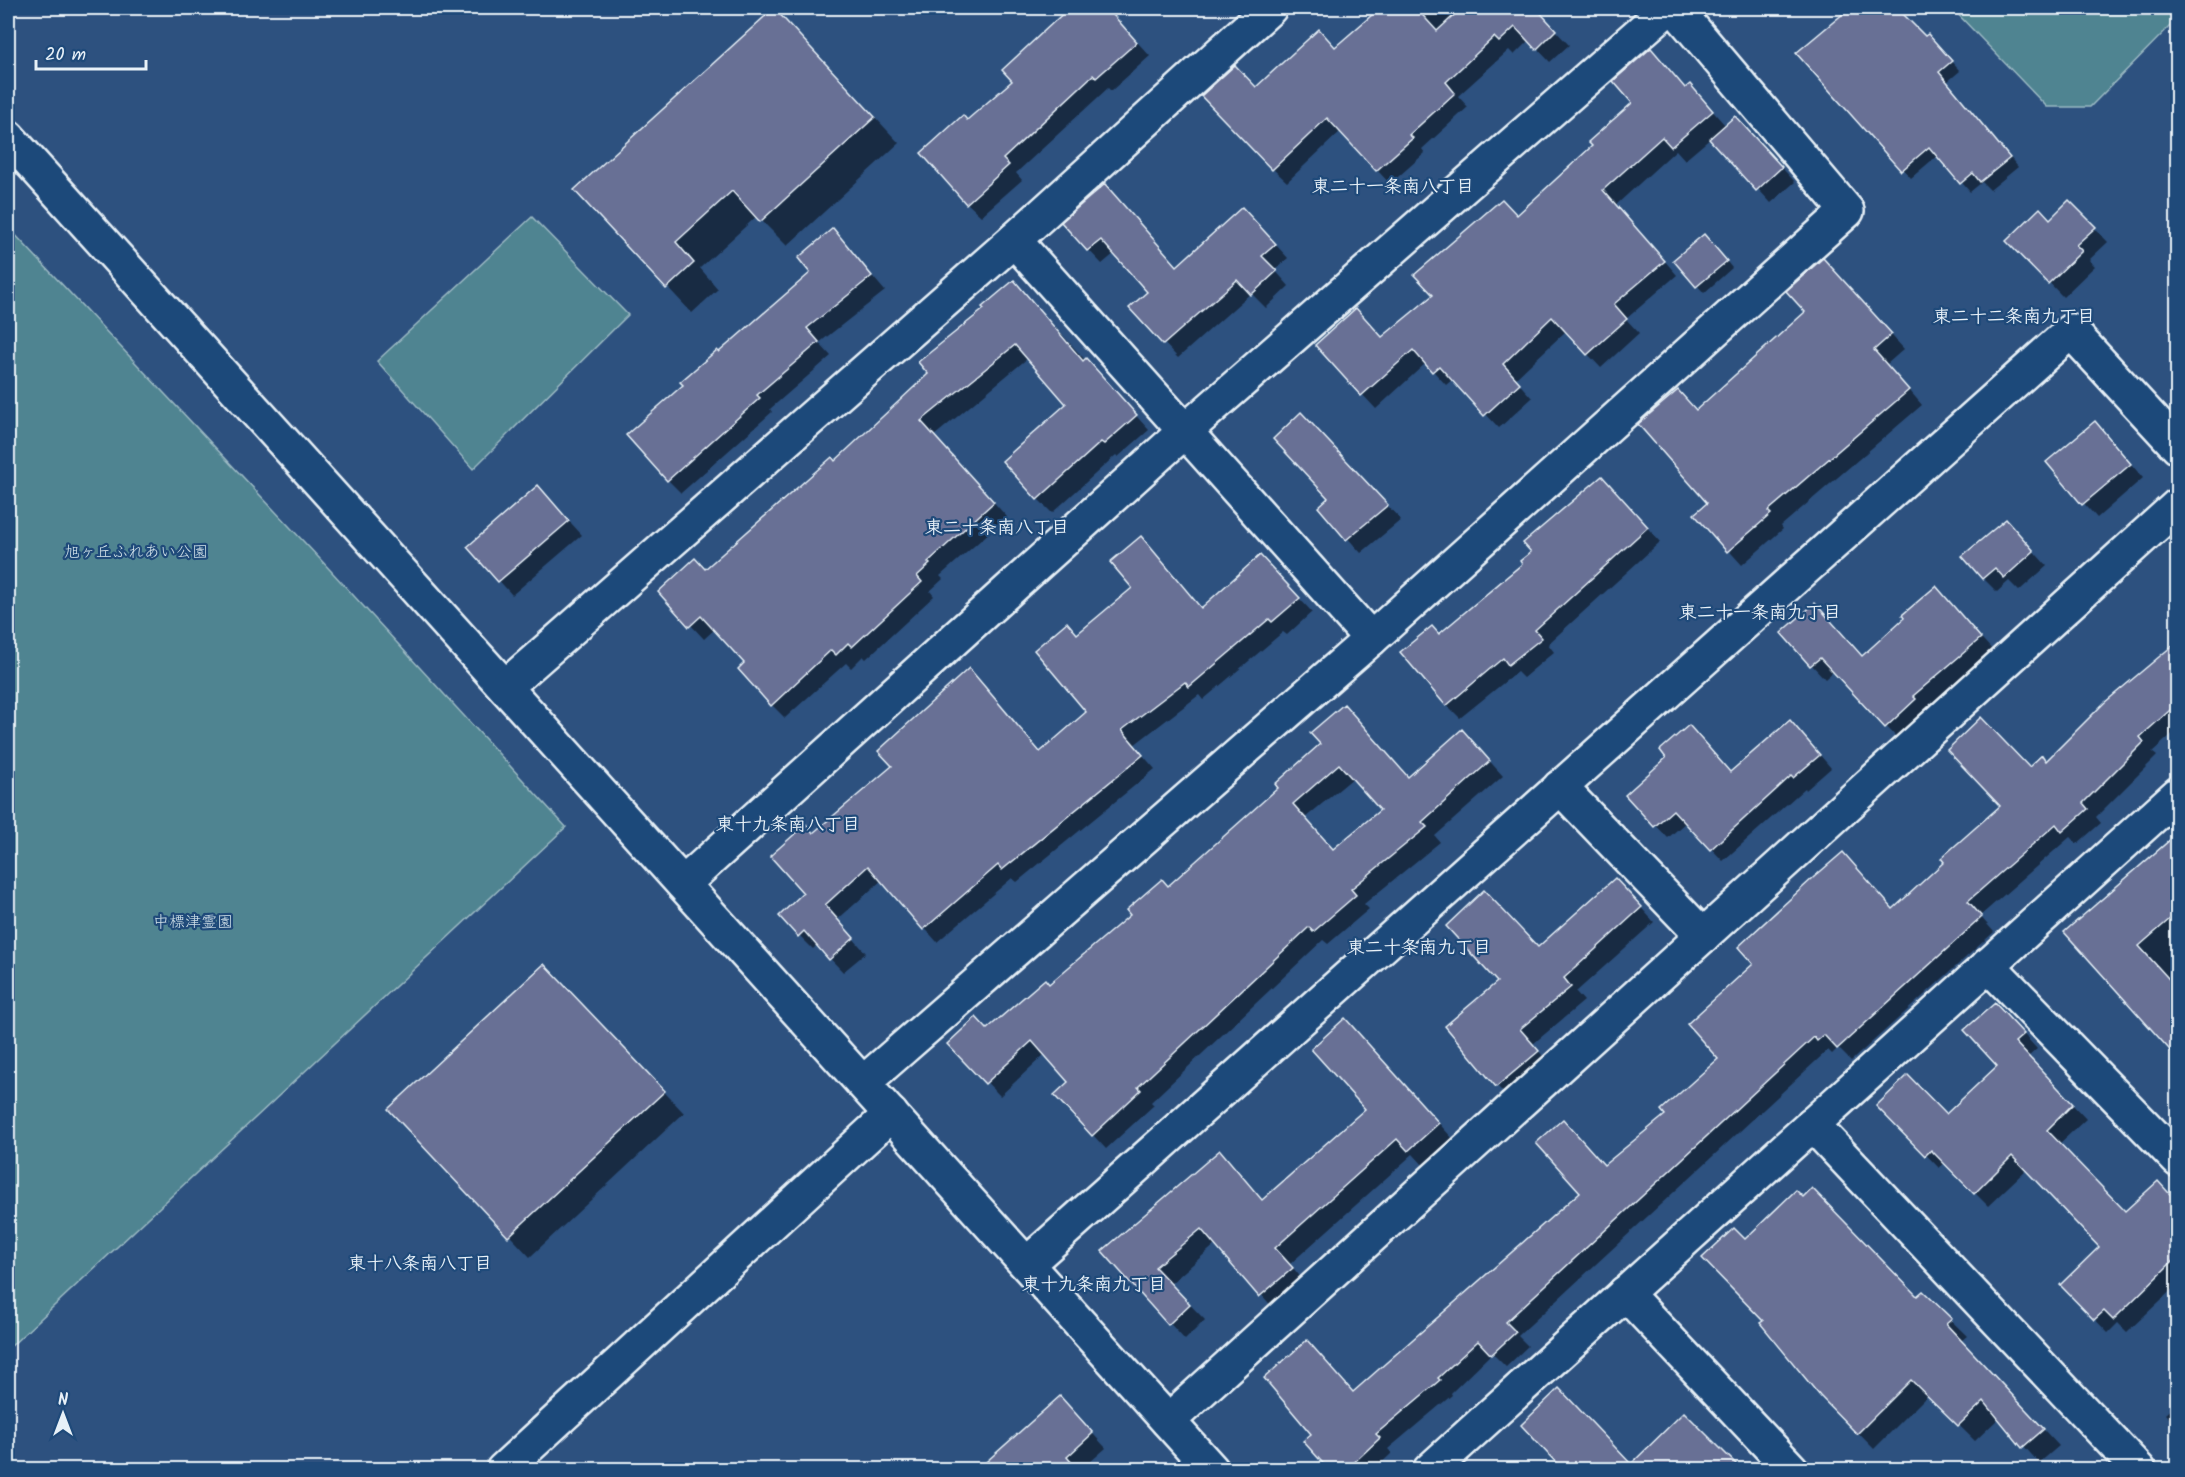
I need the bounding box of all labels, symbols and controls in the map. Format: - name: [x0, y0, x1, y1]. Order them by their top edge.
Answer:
- scale bar: [36, 33, 146, 71]
- text: 20 m: [45, 41, 86, 70]
- district label: 東二十一条南八丁目: [1312, 173, 1474, 202]
- district label: 東二十二条南九丁目: [1933, 303, 2095, 332]
- district label: 東二十条南八丁目: [925, 514, 1069, 543]
- park label: 旭ヶ丘ふれあい公園: [64, 540, 208, 565]
- district label: 東二十一条南九丁目: [1679, 599, 1841, 628]
- district label: 東十九条南八丁目: [716, 811, 860, 840]
- park label: 中標津霊園: [153, 910, 233, 935]
- district label: 東二十条南九丁目: [1347, 934, 1491, 963]
- district label: 東十八条南八丁目: [348, 1250, 492, 1279]
- district label: 東十九条南九丁目: [1022, 1271, 1166, 1300]
- north arrow: [33, 1384, 93, 1444]
- text: N: [58, 1388, 68, 1413]

